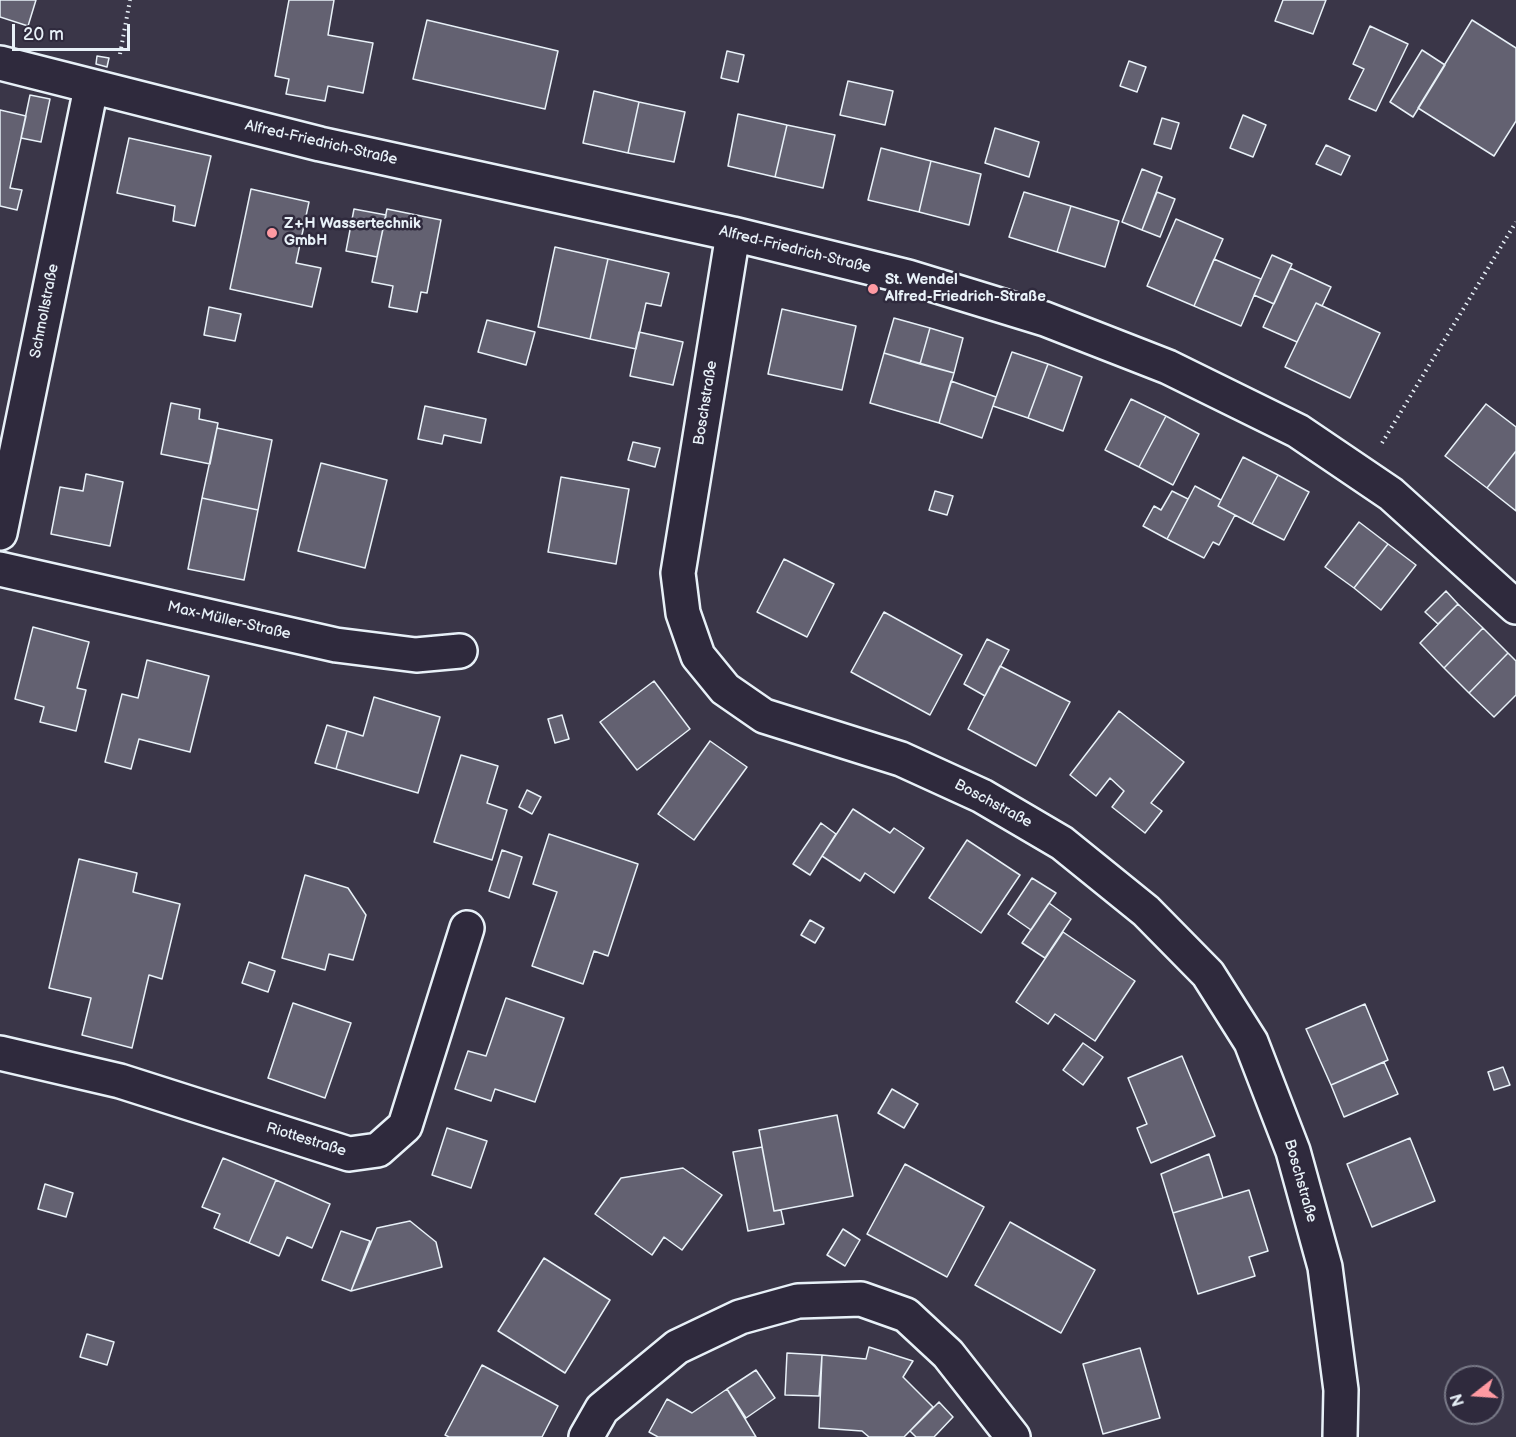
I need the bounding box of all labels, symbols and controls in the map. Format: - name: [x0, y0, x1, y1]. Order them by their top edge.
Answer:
- scale bar: [15, 12, 134, 50]
- text: 20 m: [23, 24, 64, 45]
- street label: Alfred-Friedrich-Straße: [243, 117, 399, 169]
- place label: Z+H Wassertechnik GmbH: [284, 215, 421, 250]
- street label: Alfred-Friedrich-Straße: [717, 222, 873, 278]
- marker: Z+H Wassertechnik GmbH: [265, 226, 279, 240]
- street label: Schmollstraße: [27, 262, 63, 360]
- place label: St. Wendel Alfred-Friedrich-Straße: [885, 271, 1046, 306]
- marker: St. Wendel Alfred-Friedrich-Straße: [866, 282, 880, 296]
- street label: Boschstraße: [690, 359, 722, 447]
- street label: Max-Müller-Straße: [166, 598, 292, 644]
- street label: Boschstraße: [951, 776, 1035, 832]
- street label: Riottestraße: [264, 1119, 348, 1161]
- street label: Boschstraße: [1280, 1137, 1320, 1225]
- north arrow: [1444, 1365, 1504, 1425]
- text: N: [1447, 1391, 1469, 1408]

